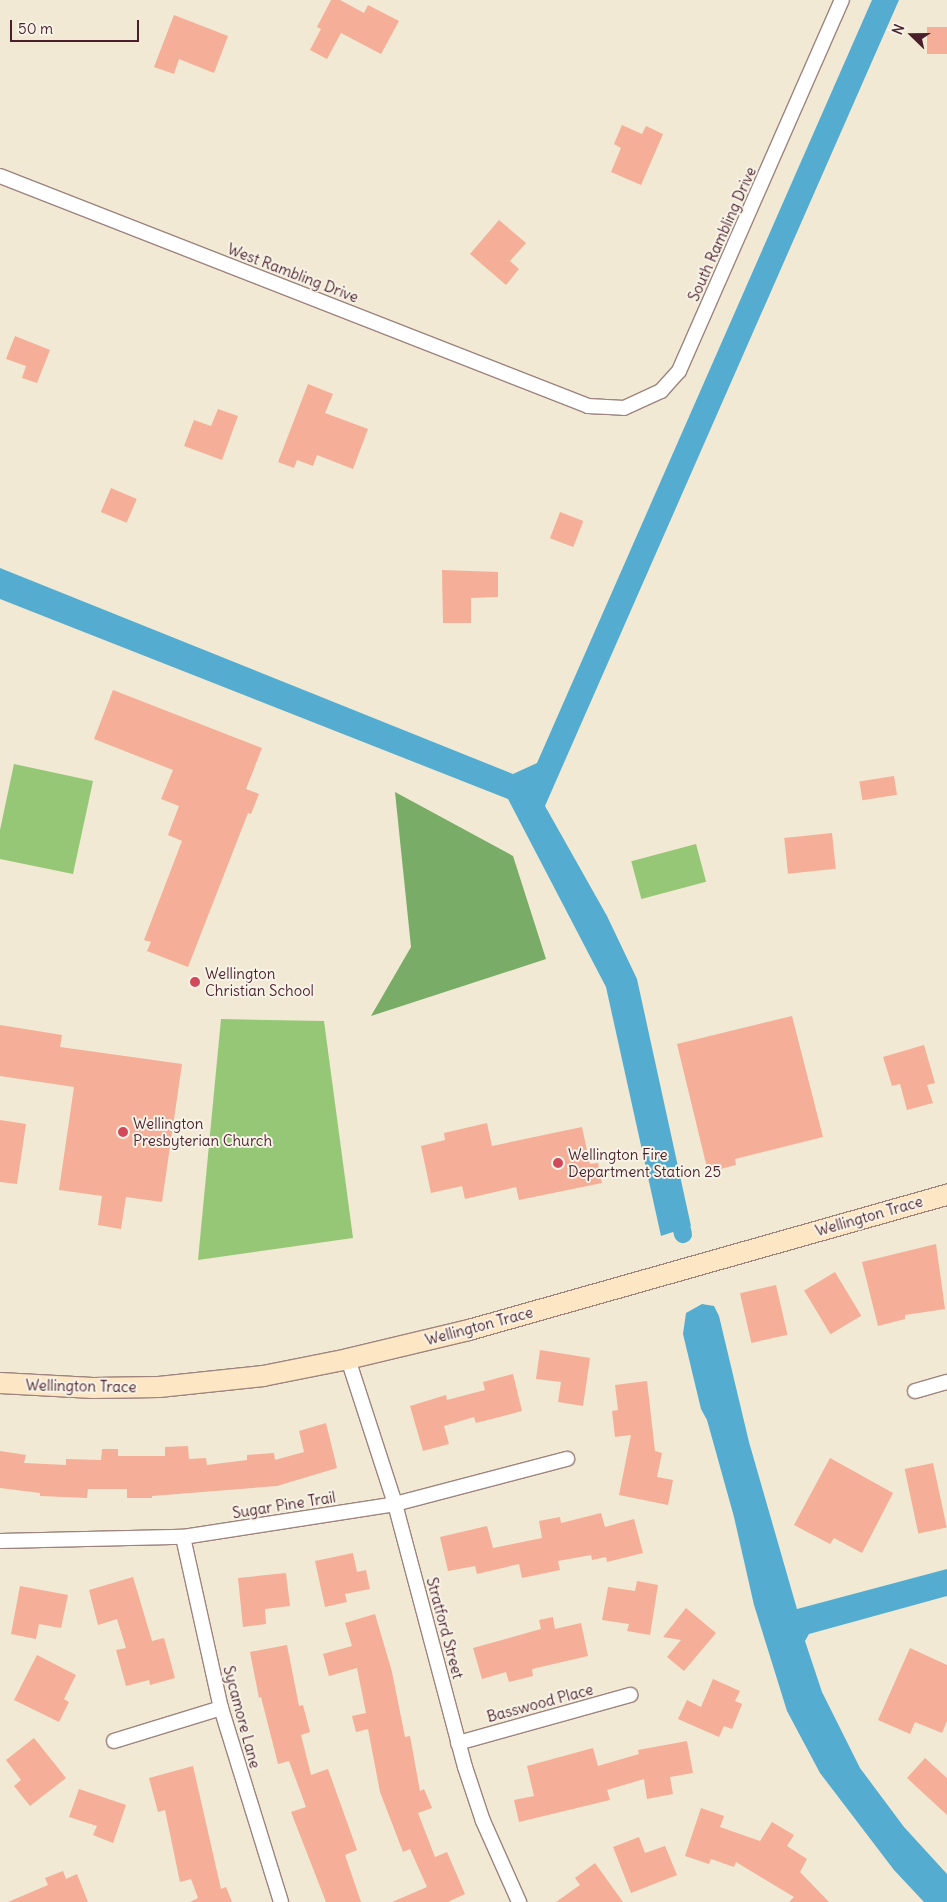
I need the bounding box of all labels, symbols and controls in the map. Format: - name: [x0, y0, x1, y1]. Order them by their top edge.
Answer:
- scale bar: [12, 10, 141, 42]
- north arrow: [887, 10, 937, 60]
- text: 50 m: [18, 19, 53, 38]
- text: N: [888, 22, 908, 37]
- street label: South Rambling Drive: [684, 164, 760, 304]
- street label: West Rambling Drive: [225, 240, 361, 306]
- place label: Wellington Christian School: [205, 964, 314, 999]
- marker: Wellington Christian School: [189, 976, 201, 988]
- place label: Wellington Presbyterian Church: [133, 1114, 272, 1149]
- marker: Wellington Presbyterian Church: [117, 1126, 129, 1138]
- place label: Wellington Fire Department Station 25: [568, 1145, 721, 1180]
- marker: Wellington Fire Department Station 25: [552, 1157, 564, 1169]
- street label: Wellington Trace: [813, 1192, 925, 1240]
- street label: Wellington Trace: [423, 1303, 535, 1349]
- street label: Wellington Trace: [25, 1376, 137, 1396]
- street label: Sugar Pine Trail: [231, 1488, 337, 1522]
- street label: Stratford Street: [423, 1575, 467, 1681]
- street label: Sycamore Lane: [220, 1664, 264, 1770]
- street label: Basswood Place: [485, 1680, 595, 1726]

